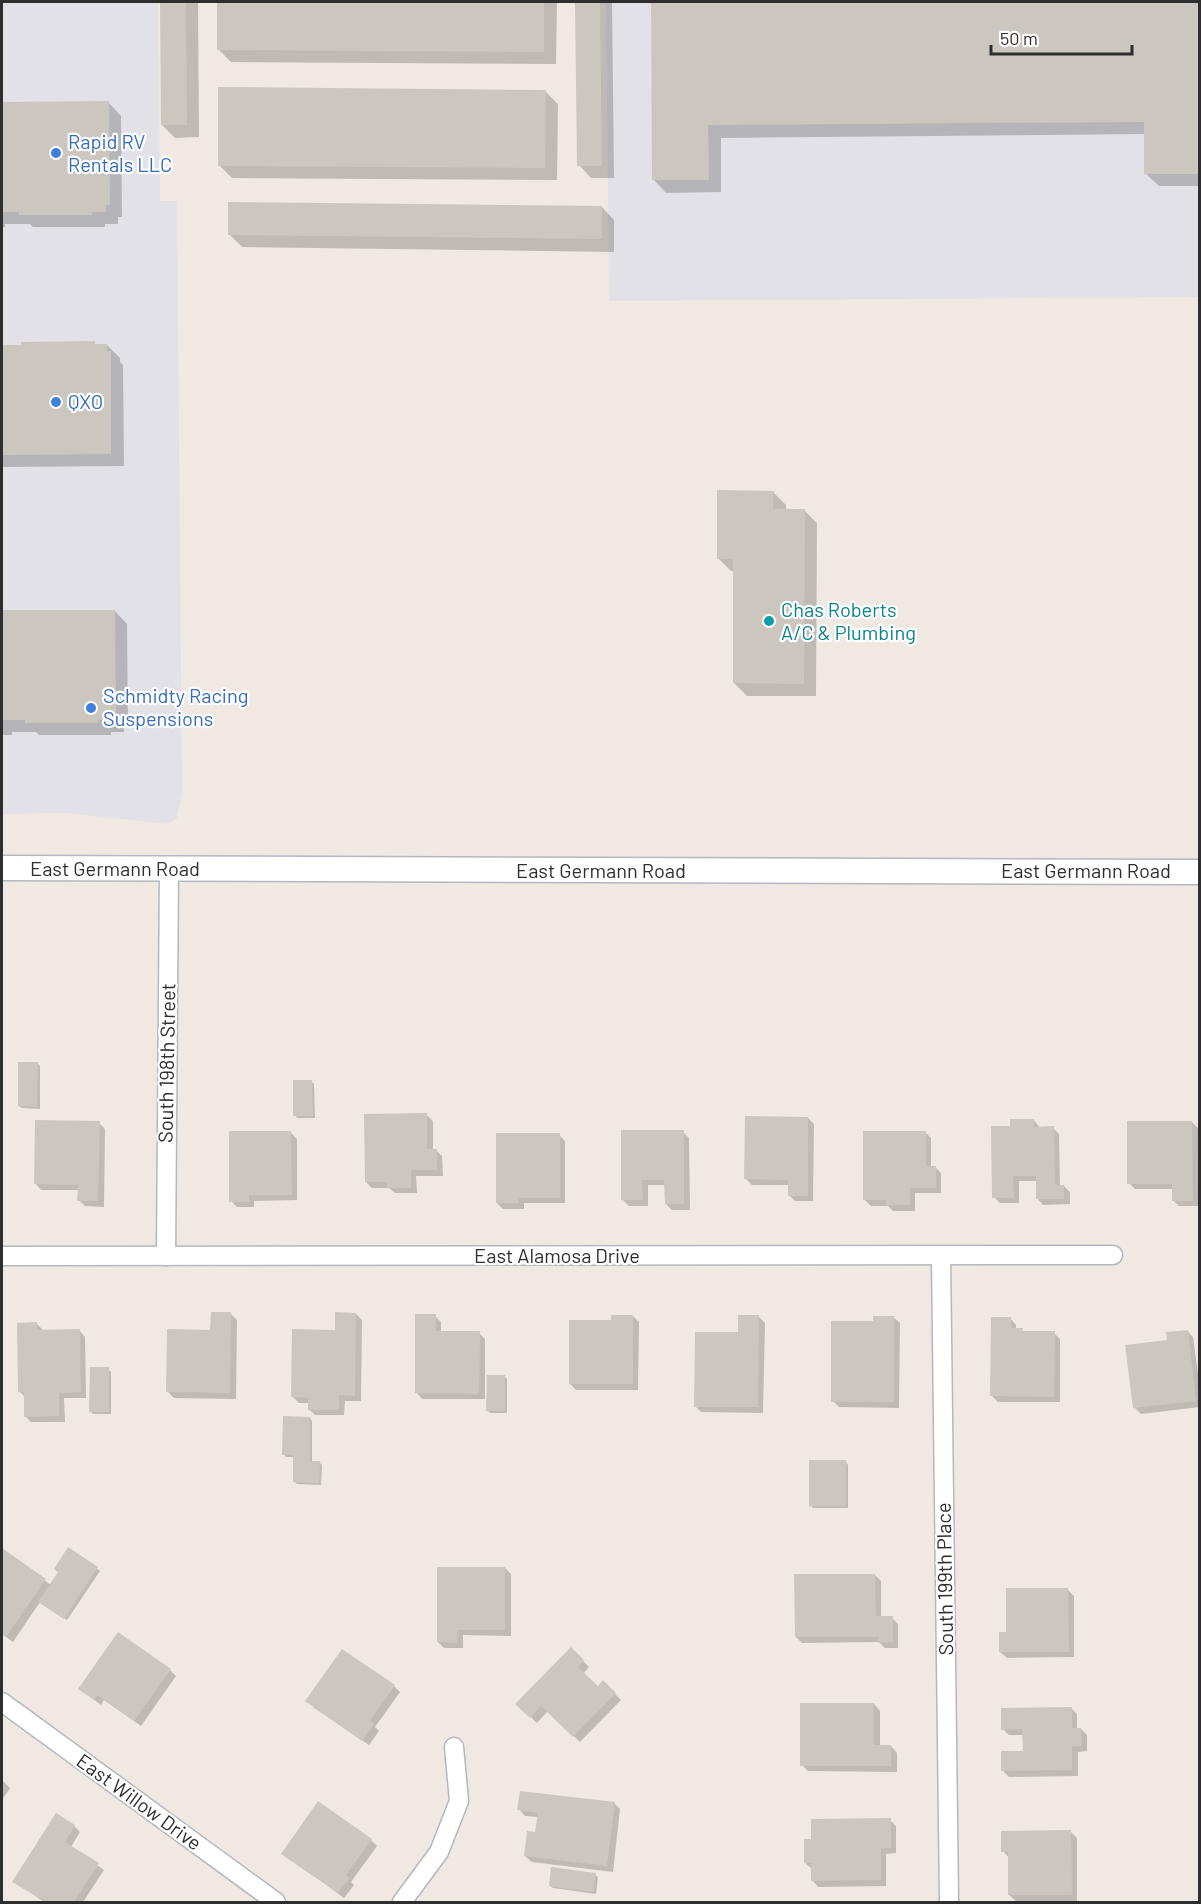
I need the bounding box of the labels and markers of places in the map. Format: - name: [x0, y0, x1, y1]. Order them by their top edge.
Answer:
- place label: Rapid RV Rentals LLC: [68, 129, 172, 176]
- marker: Rapid RV Rentals LLC: [49, 146, 63, 160]
- place label: QXO: [68, 389, 103, 413]
- marker: QXO: [49, 395, 63, 409]
- place label: Chas Roberts A/C & Plumbing: [781, 597, 916, 644]
- marker: Chas Roberts A/C & Plumbing: [762, 614, 776, 628]
- place label: Schmidty Racing Suspensions: [103, 683, 248, 730]
- marker: Schmidty Racing Suspensions: [84, 701, 98, 715]

